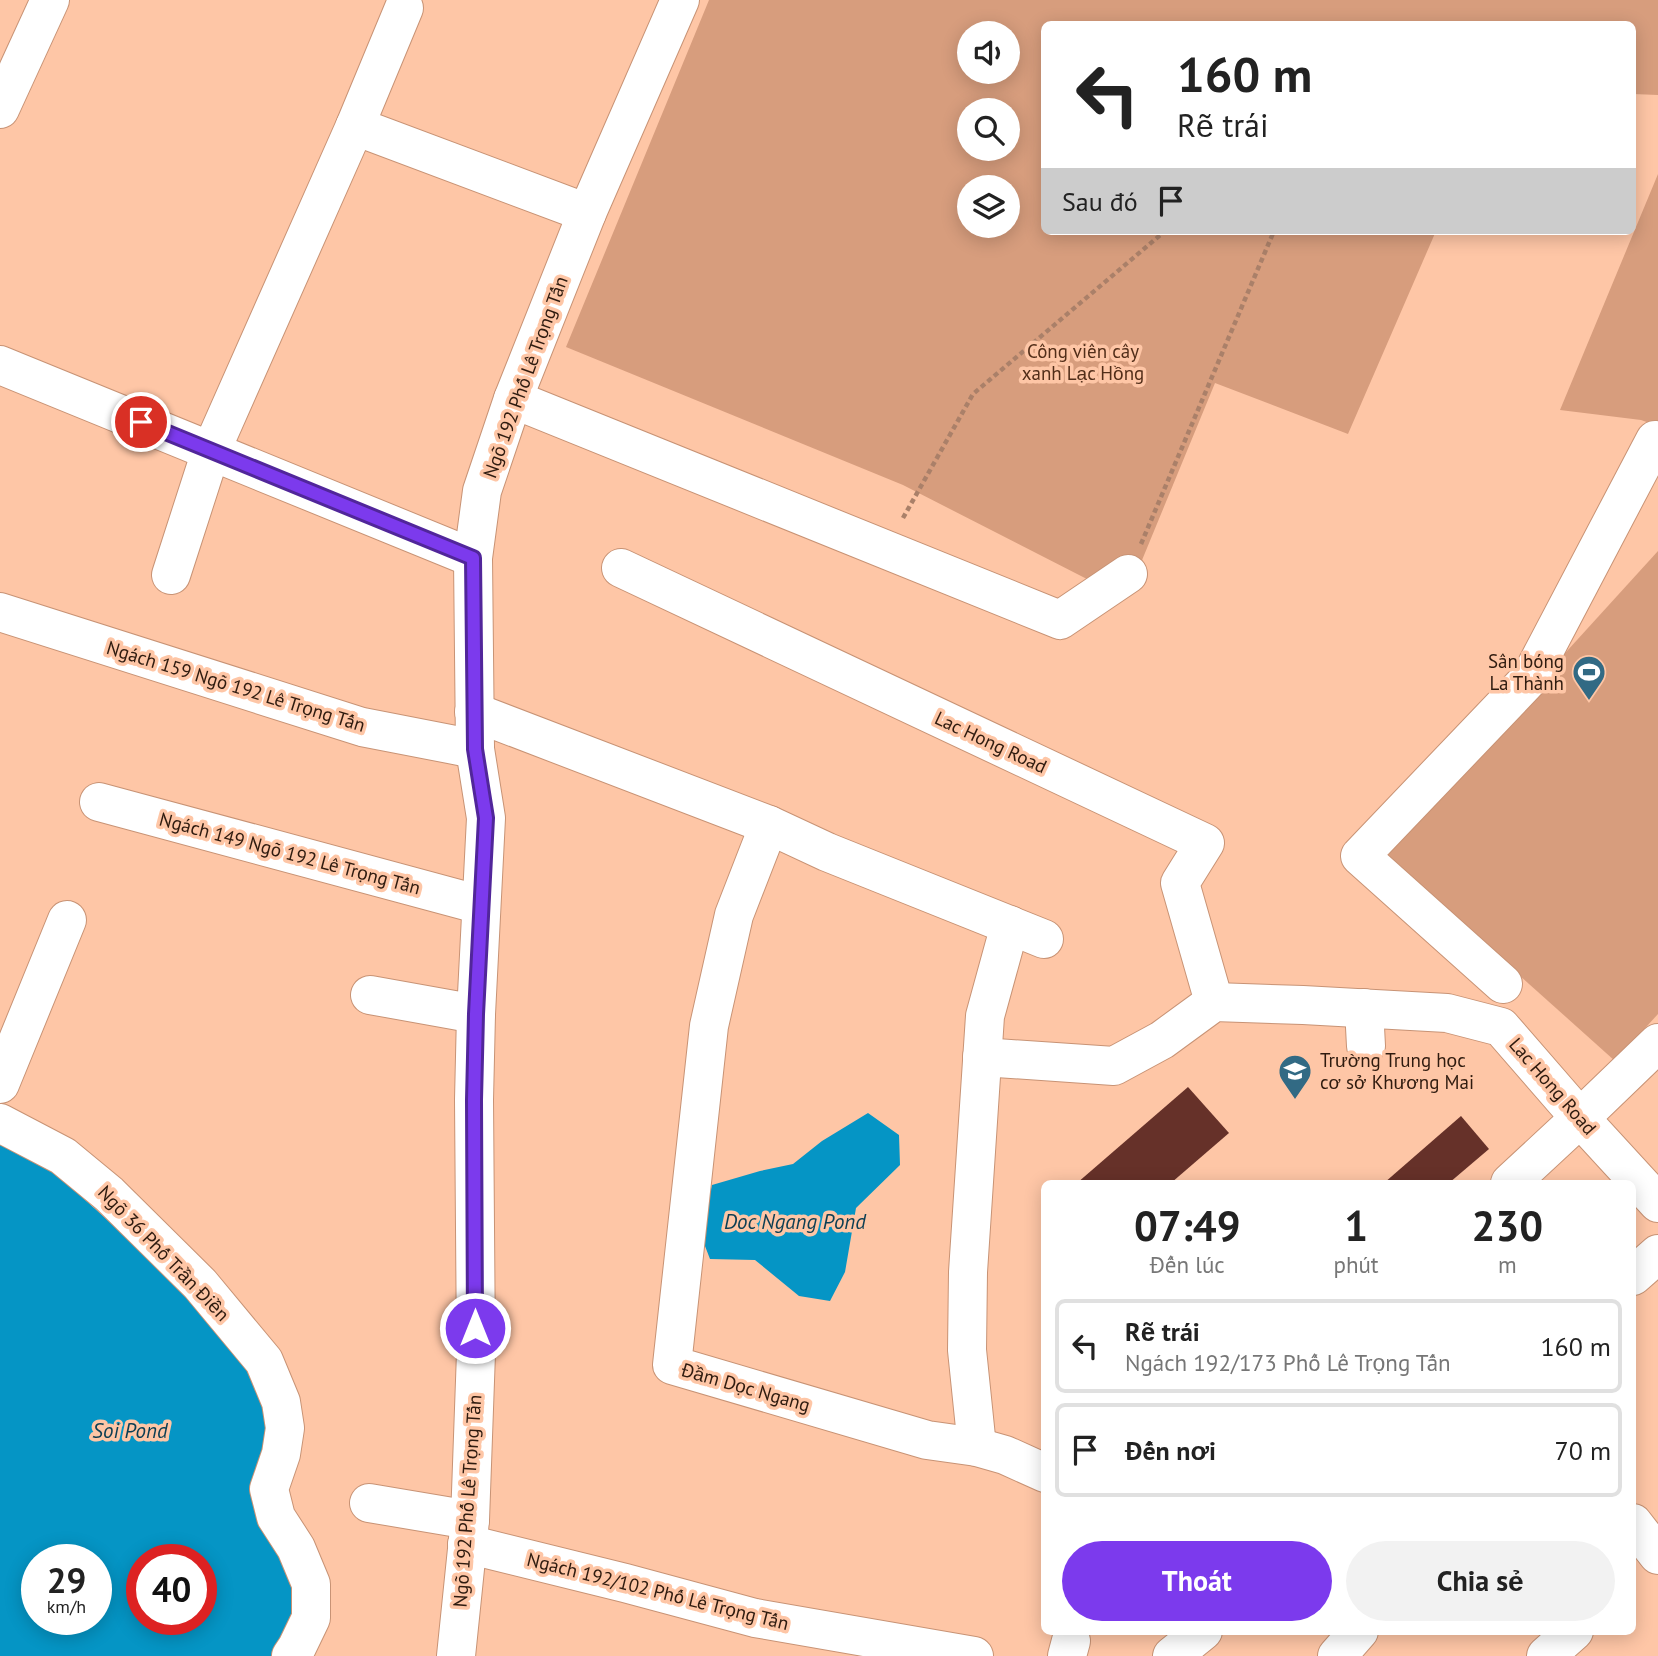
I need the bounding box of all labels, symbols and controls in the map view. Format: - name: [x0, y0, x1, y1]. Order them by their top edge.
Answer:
- map controls: [957, 21, 1020, 238]
- button: sound: [957, 21, 1020, 84]
- text: 160 m: [1177, 42, 1312, 106]
- icon: left: [1062, 49, 1153, 140]
- button: search: [957, 98, 1020, 161]
- text: Rẽ trái: [1177, 104, 1269, 146]
- button: layers: [957, 175, 1020, 238]
- icon: arrive: [1152, 182, 1190, 220]
- text: Sau đó: [1062, 185, 1138, 218]
- street label: Ngõ 192 Phố Lê Trọng Tấn: [477, 273, 573, 481]
- park label: Công viên cây xanh Lạc Hồng: [1022, 339, 1144, 385]
- pin: [111, 392, 171, 452]
- icon: arrive: [122, 403, 160, 441]
- street label: Ngách 159 Ngõ 192 Lê Trọng Tấn: [104, 635, 368, 737]
- place label: Sân bóng La Thành: [1488, 649, 1564, 695]
- sports icon: Sân bóng La Thành: [1570, 653, 1608, 702]
- street label: Lac Hong Road: [931, 706, 1051, 778]
- street label: Ngách 149 Ngõ 192 Lê Trọng Tấn: [157, 807, 423, 899]
- street label: Lac Hong Road: [1504, 1033, 1602, 1139]
- place label: Trường Trung học cơ sở Khương Mai: [1320, 1048, 1474, 1094]
- school or university icon: Trường Trung học cơ sở Khương Mai: [1276, 1052, 1314, 1101]
- street label: Ngõ 36 Phố Trần Điền: [93, 1180, 235, 1326]
- text: 07:49: [1134, 1198, 1241, 1253]
- text: 1: [1344, 1198, 1368, 1253]
- text: 230: [1472, 1198, 1543, 1253]
- water label: Doc Ngang Pond: [724, 1208, 867, 1235]
- text: Đến lúc: [1150, 1250, 1225, 1279]
- text: phút: [1333, 1250, 1379, 1279]
- text: m: [1498, 1250, 1517, 1279]
- position arrow: [438, 1291, 512, 1365]
- text: Rẽ trái: [1125, 1315, 1200, 1348]
- icon: left: [1066, 1327, 1104, 1365]
- text: 160 m: [1540, 1330, 1611, 1363]
- text: Ngách 192/173 Phố Lê Trọng Tấn: [1125, 1348, 1451, 1377]
- street label: Đầm Dọc Ngang: [678, 1357, 813, 1417]
- street label: Ngõ 192 Phố Lê Trọng Tấn: [448, 1394, 486, 1608]
- water label: Soi Pond: [92, 1417, 169, 1444]
- icon: arrive: [1066, 1431, 1104, 1469]
- text: Đến nơi: [1125, 1434, 1216, 1467]
- text: 70 m: [1555, 1434, 1611, 1467]
- button: Thoát: [1062, 1541, 1332, 1621]
- button: Chia sẻ: [1346, 1541, 1615, 1621]
- speed limit sign: 40: [126, 1544, 217, 1635]
- street label: Ngách 192/102 Phố Lê Trọng Tấn: [525, 1547, 791, 1635]
- text: 29: [47, 1557, 86, 1603]
- text: km/h: [47, 1595, 86, 1618]

